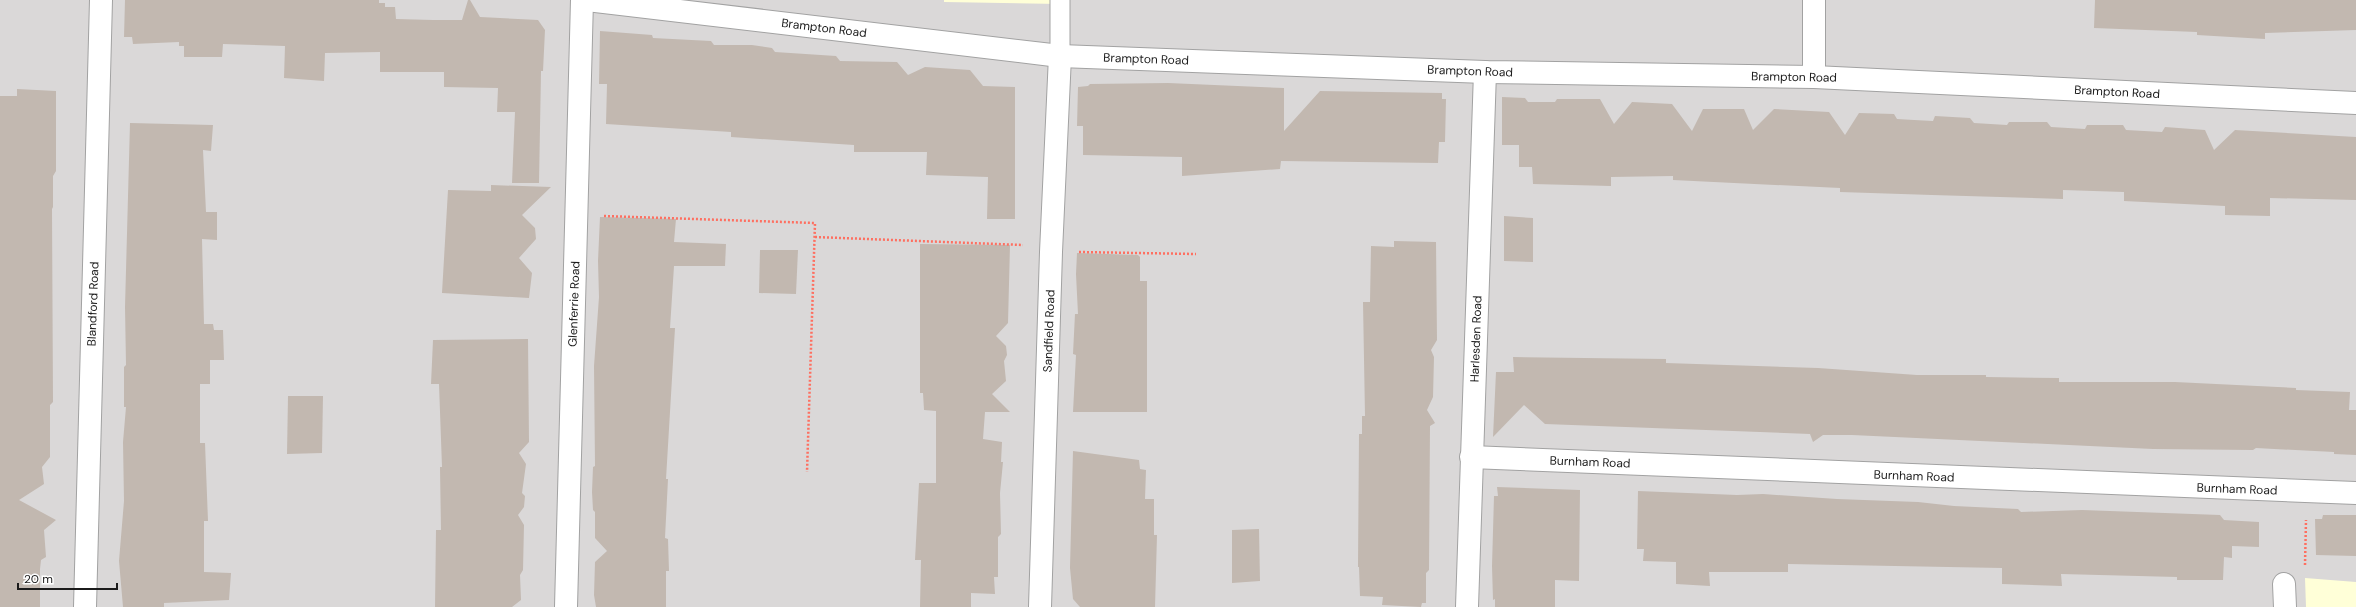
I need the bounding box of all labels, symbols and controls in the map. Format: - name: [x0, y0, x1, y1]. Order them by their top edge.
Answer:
- street label: Brampton Road: [780, 15, 868, 41]
- street label: Brampton Road: [1103, 50, 1189, 68]
- street label: Brampton Road: [1427, 62, 1513, 80]
- street label: Brampton Road: [1751, 68, 1837, 86]
- street label: Brampton Road: [2074, 82, 2160, 102]
- street label: Blandford Road: [84, 261, 102, 347]
- street label: Glenferrie Road: [565, 261, 583, 347]
- street label: Sandfield Road: [1040, 289, 1058, 373]
- street label: Harlesden Road: [1466, 295, 1486, 383]
- street label: Burnham Road: [1549, 453, 1631, 471]
- street label: Burnham Road: [1873, 467, 1955, 485]
- street label: Burnham Road: [2196, 480, 2278, 498]
- scale bar: [18, 565, 117, 591]
- text: 20 m: [24, 571, 53, 587]

